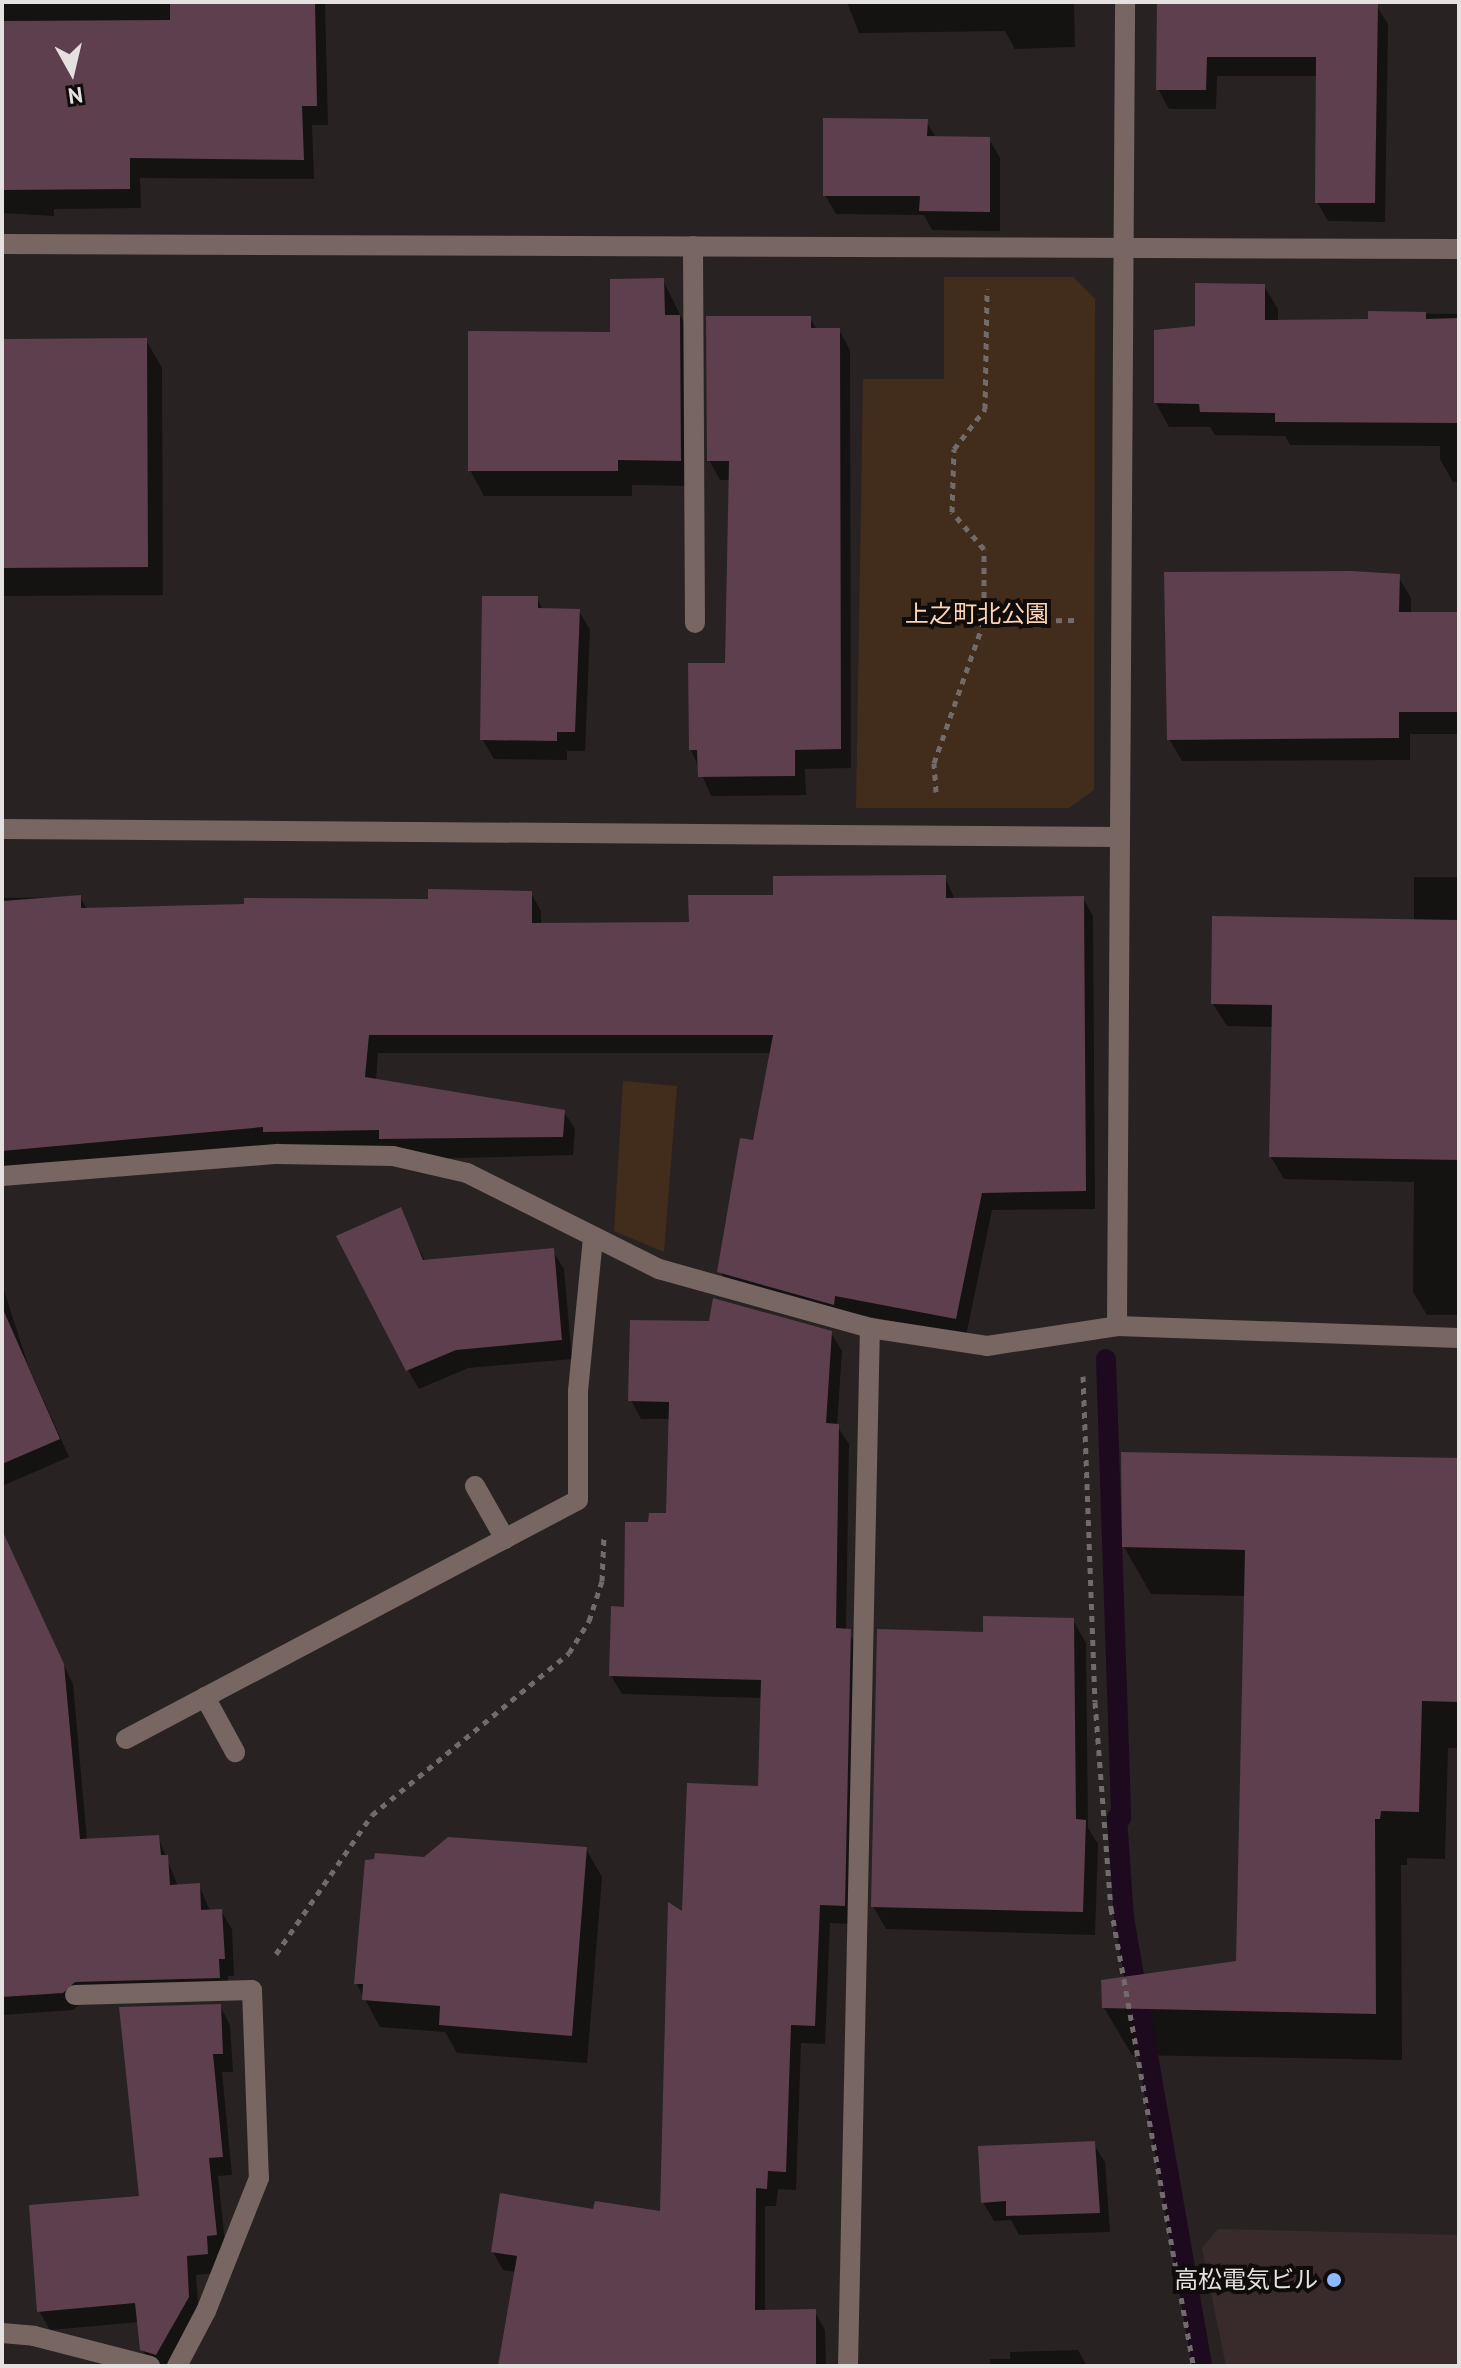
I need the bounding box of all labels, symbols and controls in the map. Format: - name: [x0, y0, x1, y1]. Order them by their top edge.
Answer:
- north arrow: [32, 32, 112, 112]
- text: N: [66, 81, 84, 111]
- park label: 上之町北公園: [905, 600, 1049, 628]
- place label: 高松電気ビル: [1174, 2266, 1318, 2294]
- marker: 高松電気ビル: [1325, 2271, 1343, 2289]

